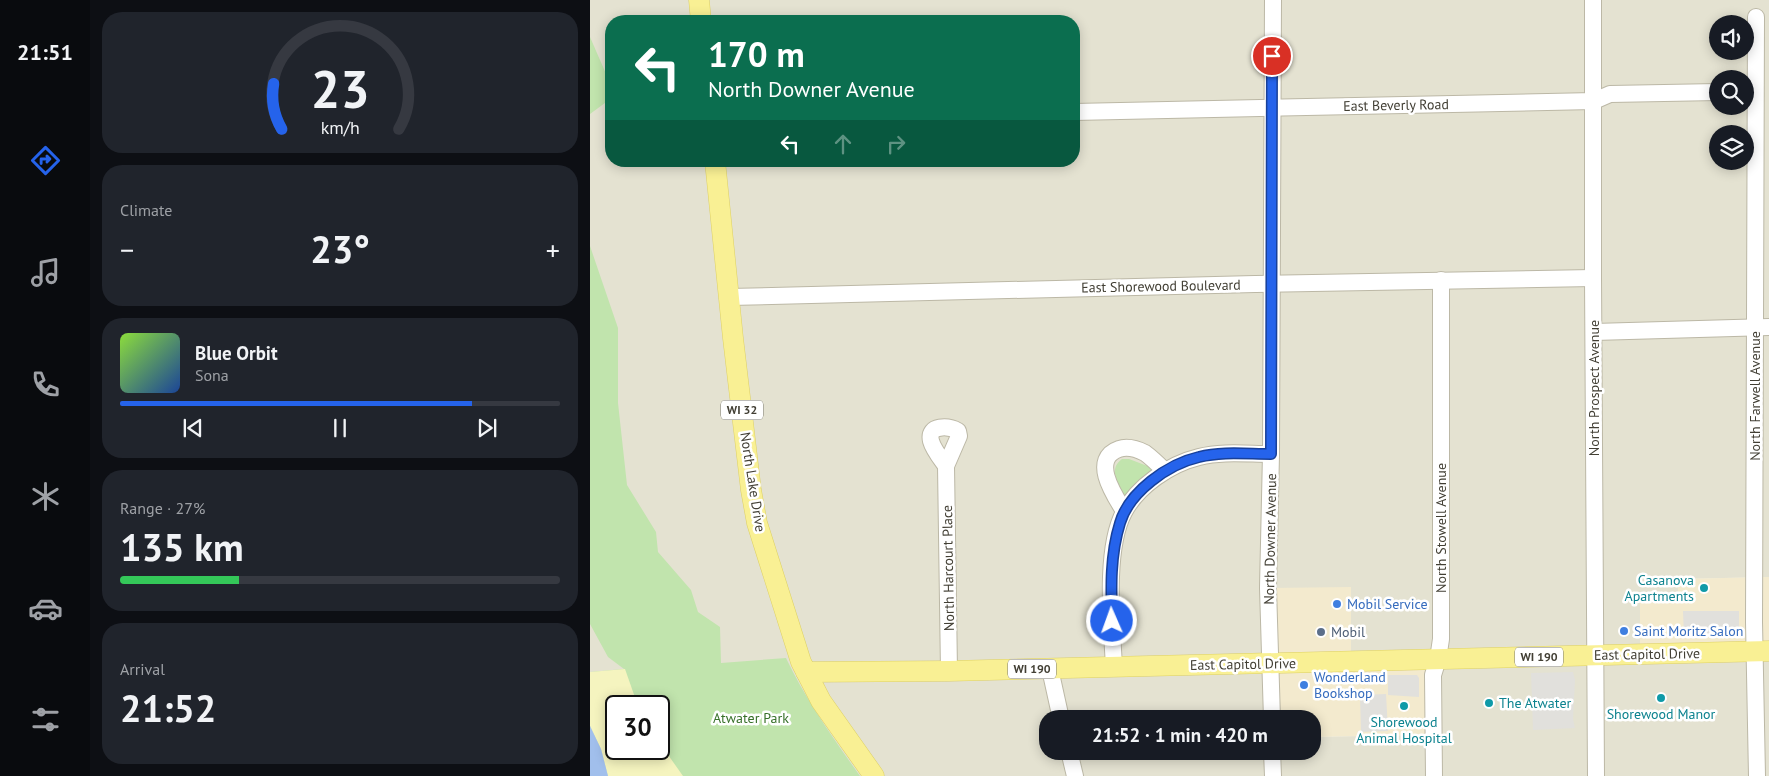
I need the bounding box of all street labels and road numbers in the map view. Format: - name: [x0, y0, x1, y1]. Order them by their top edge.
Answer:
- street label: East Beverly Road: [1343, 95, 1449, 115]
- street label: East Shorewood Boulevard: [1081, 276, 1241, 296]
- street label: North Prospect Avenue: [1585, 320, 1603, 456]
- street label: North Farwell Avenue: [1746, 331, 1764, 461]
- road number: WI 32: [721, 400, 763, 420]
- street label: North Lake Drive: [736, 431, 770, 533]
- street label: North Stowell Avenue: [1432, 463, 1450, 593]
- street label: North Downer Avenue: [1260, 473, 1280, 605]
- street label: North Harcourt Place: [938, 505, 958, 631]
- street label: East Capitol Drive: [1594, 644, 1700, 664]
- road number: WI 190: [1515, 648, 1563, 666]
- street label: East Capitol Drive: [1190, 654, 1296, 674]
- road number: WI 190: [1008, 660, 1056, 679]

